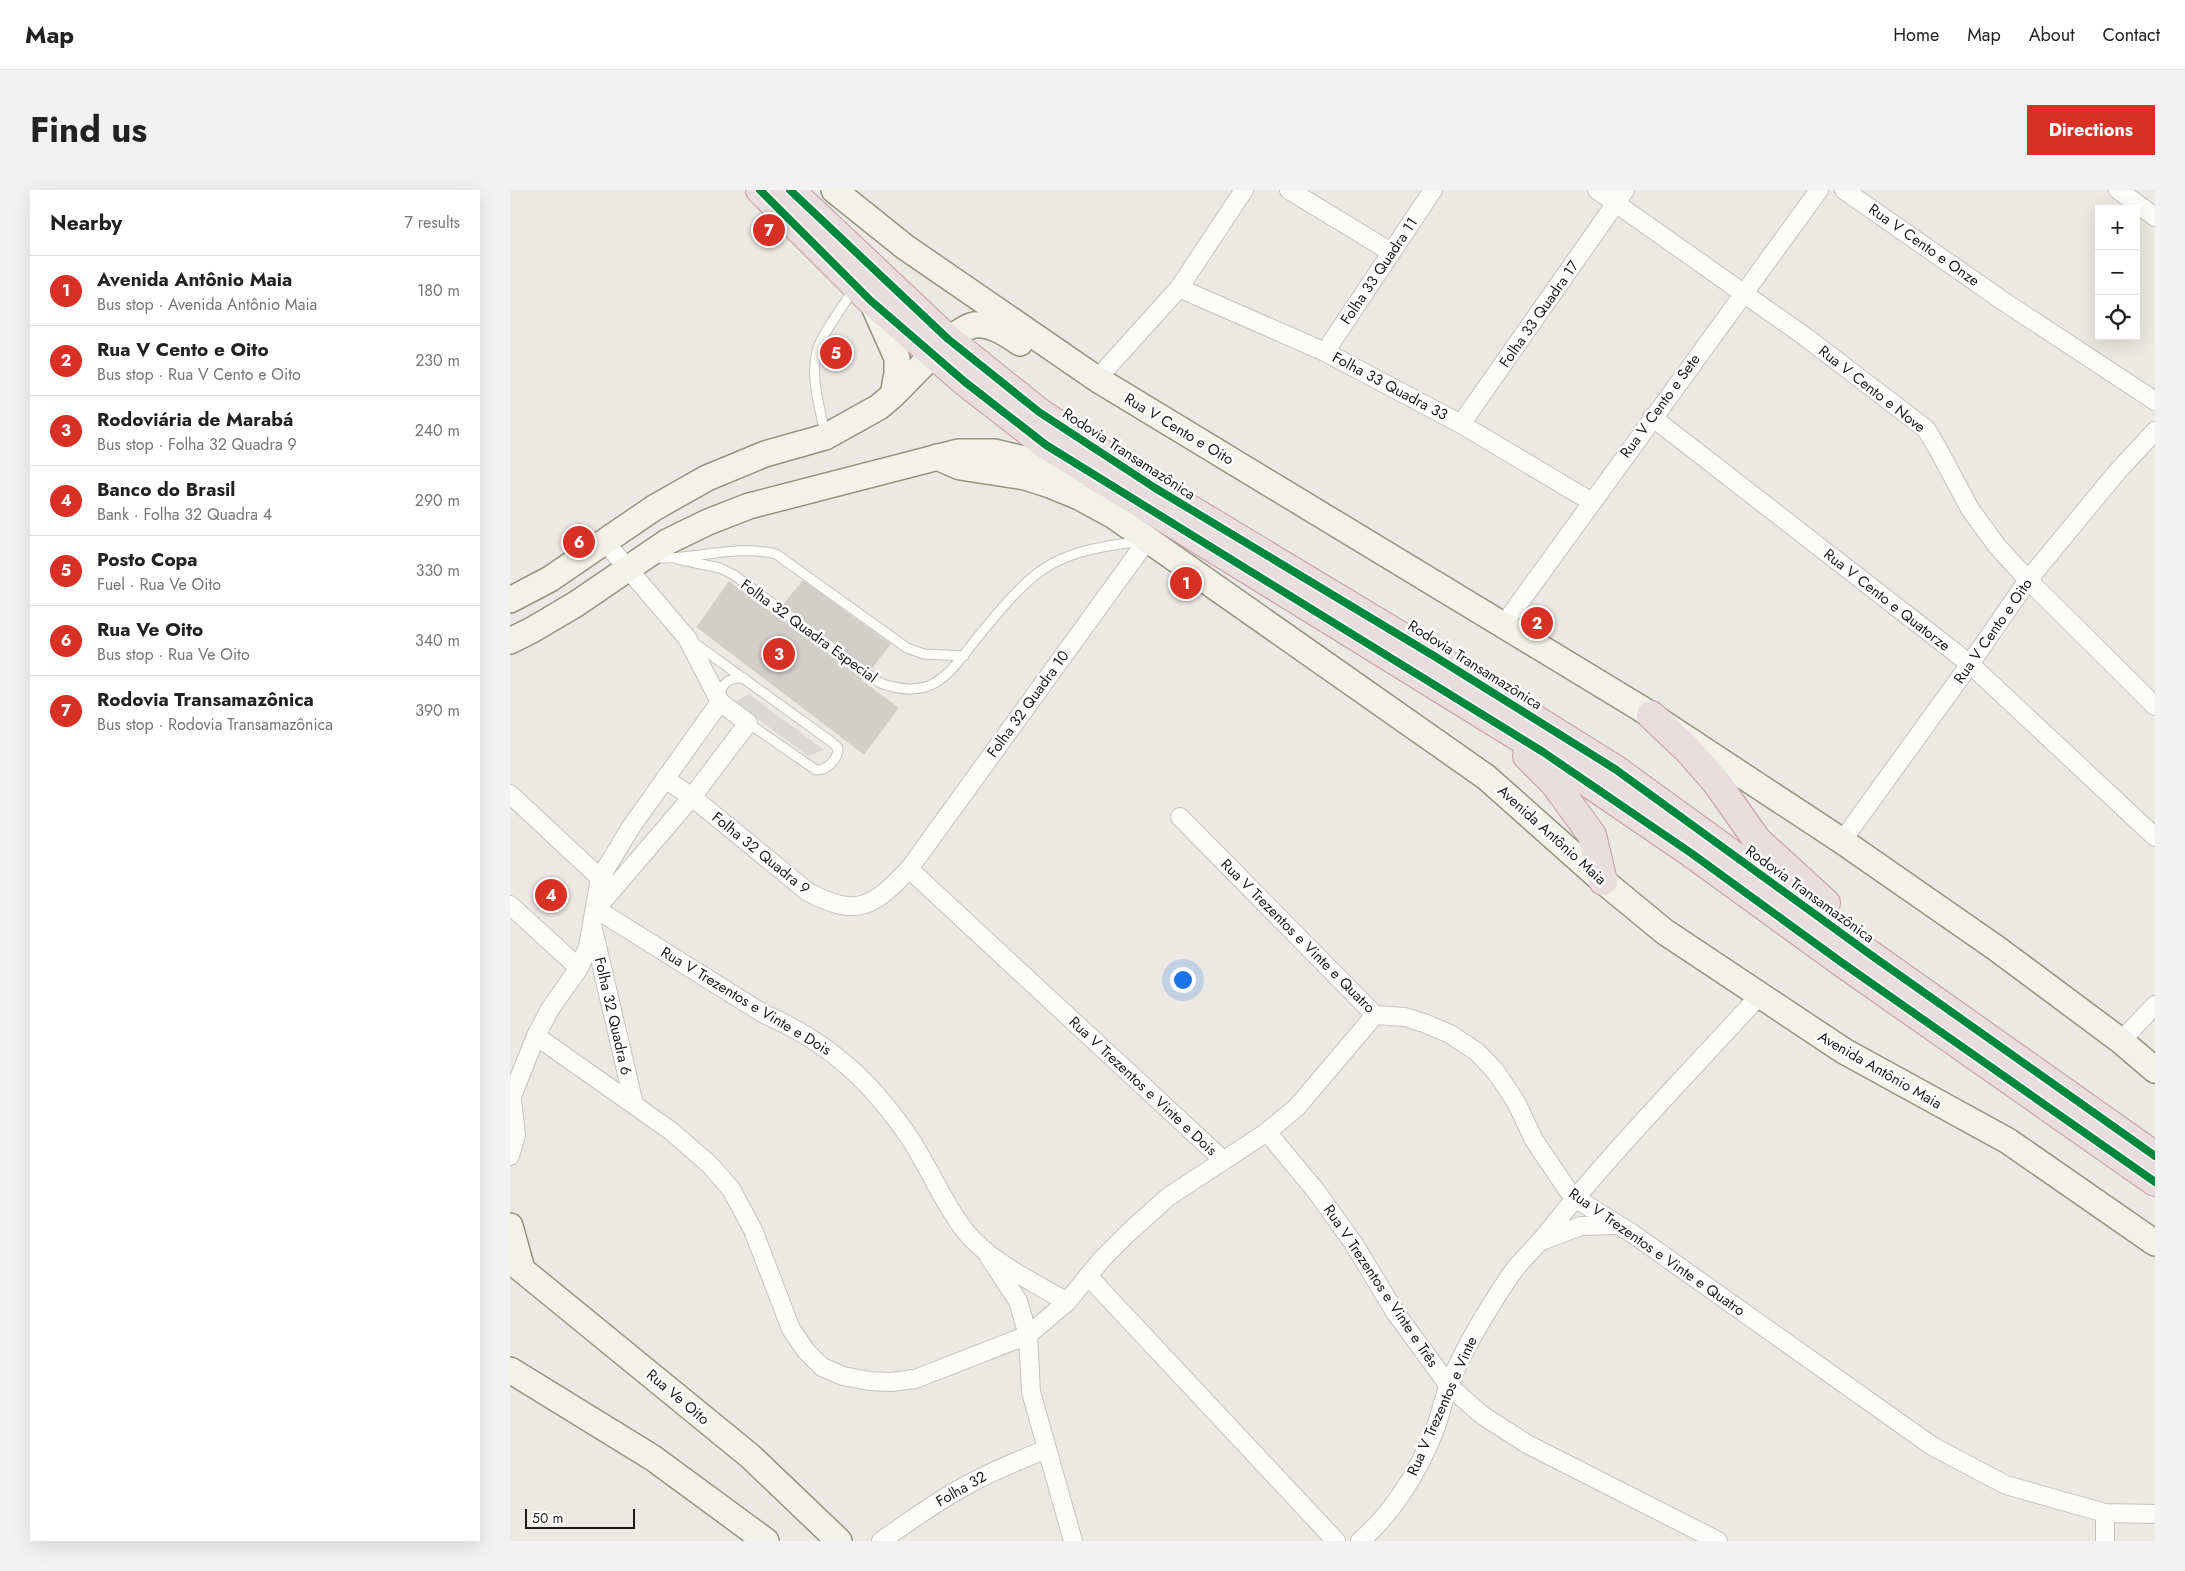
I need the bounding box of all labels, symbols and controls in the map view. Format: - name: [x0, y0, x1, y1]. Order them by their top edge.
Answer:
- text: Map: [25, 17, 74, 52]
- text: Home: [1893, 22, 1939, 48]
- text: Map: [1967, 22, 2001, 48]
- text: About: [2029, 22, 2074, 48]
- text: Contact: [2102, 22, 2160, 48]
- text: Find us: [30, 105, 147, 155]
- button: Directions: [2027, 105, 2155, 155]
- street label: Rua V Cento e Onze: [1864, 198, 1984, 292]
- map controls: [2095, 205, 2140, 340]
- button: +: [2095, 205, 2140, 250]
- text: Nearby: [50, 208, 122, 238]
- text: 7 results: [404, 211, 460, 234]
- pin: 7: [753, 211, 785, 249]
- street label: Folha 33 Quadra 11: [1335, 213, 1423, 329]
- button: −: [2095, 250, 2140, 295]
- street label: Folha 33 Quadra 17: [1494, 256, 1584, 372]
- text: Avenida Antônio Maia: [97, 266, 292, 293]
- text: 1: [62, 279, 70, 302]
- text: 180 m: [417, 279, 460, 302]
- text: Bus stop · Avenida Antônio Maia: [97, 293, 317, 316]
- button: locate: [2095, 295, 2140, 340]
- pin: 5: [820, 334, 852, 372]
- text: Rua V Cento e Oito: [97, 336, 269, 363]
- street label: Rua V Cento e Nove: [1814, 340, 1930, 438]
- street label: Folha 33 Quadra 33: [1328, 346, 1452, 426]
- text: 2: [61, 349, 71, 372]
- text: 230 m: [415, 349, 460, 372]
- street label: Rua V Cento e Sete: [1615, 349, 1706, 463]
- text: Bus stop · Rua V Cento e Oito: [97, 363, 301, 386]
- street label: Rua V Cento e Oito: [1120, 388, 1238, 470]
- street label: Rodovia Transamazônica: [1058, 403, 1200, 505]
- text: Rodoviária de Marabá: [97, 406, 293, 433]
- text: 3: [61, 419, 71, 442]
- text: 240 m: [415, 419, 460, 442]
- text: Bus stop · Folha 32 Quadra 9: [97, 433, 297, 456]
- text: Banco do Brasil: [97, 476, 235, 503]
- text: 4: [60, 489, 72, 512]
- text: 290 m: [415, 489, 460, 512]
- text: Bank · Folha 32 Quadra 4: [97, 503, 272, 526]
- pin: 6: [563, 523, 595, 561]
- street label: Rua V Cento e Quatorze: [1819, 543, 1955, 657]
- text: Posto Copa: [97, 546, 198, 573]
- text: 5: [61, 559, 71, 582]
- text: 330 m: [416, 559, 460, 582]
- pin: 1: [1170, 564, 1202, 602]
- text: Fuel · Rua Ve Oito: [97, 573, 221, 596]
- street label: Rua V Cento e Oito: [1948, 574, 2038, 688]
- street label: Folha 32 Quadra Especial: [737, 575, 881, 687]
- pin: 2: [1521, 604, 1553, 642]
- street label: Rodovia Transamazônica: [1404, 615, 1546, 715]
- text: Rua Ve Oito: [97, 616, 203, 643]
- text: 6: [61, 629, 71, 652]
- text: 340 m: [415, 629, 460, 652]
- pin: 3: [763, 635, 795, 673]
- text: Bus stop · Rua Ve Oito: [97, 643, 250, 666]
- street label: Folha 32 Quadra 10: [982, 646, 1074, 762]
- text: Rodovia Transamazônica: [97, 686, 314, 713]
- text: 7: [61, 699, 71, 722]
- text: 390 m: [415, 699, 460, 722]
- text: Bus stop · Rodovia Transamazônica: [97, 713, 333, 736]
- street label: Avenida Antônio Maia: [1493, 780, 1611, 890]
- street label: Folha 32 Quadra 9: [707, 807, 815, 899]
- street label: Rodovia Transamazônica: [1741, 840, 1879, 948]
- street label: Rua V Trezentos e Vinte e Quatro: [1216, 854, 1380, 1018]
- pin: 4: [535, 876, 567, 914]
- street label: Rua V Trezentos e Vinte e Dois: [657, 941, 835, 1061]
- street label: Folha 32 Quadra 6: [589, 955, 637, 1077]
- your location: [1170, 967, 1196, 993]
- street label: Rua V Trezentos e Vinte e Dois: [1064, 1011, 1222, 1161]
- street label: Avenida Antônio Maia: [1814, 1026, 1946, 1114]
- street label: Rua V Trezentos e Vinte e Quatro: [1564, 1183, 1750, 1321]
- street label: Rua V Trezentos e Vinte e Três: [1318, 1200, 1444, 1372]
- street label: Rua V Trezentos e Vinte: [1401, 1333, 1483, 1479]
- street label: Rua Ve Oito: [642, 1364, 714, 1430]
- street label: Folha 32: [932, 1466, 990, 1512]
- scale bar: [525, 1506, 635, 1529]
- text: 50 m: [532, 1508, 563, 1528]

